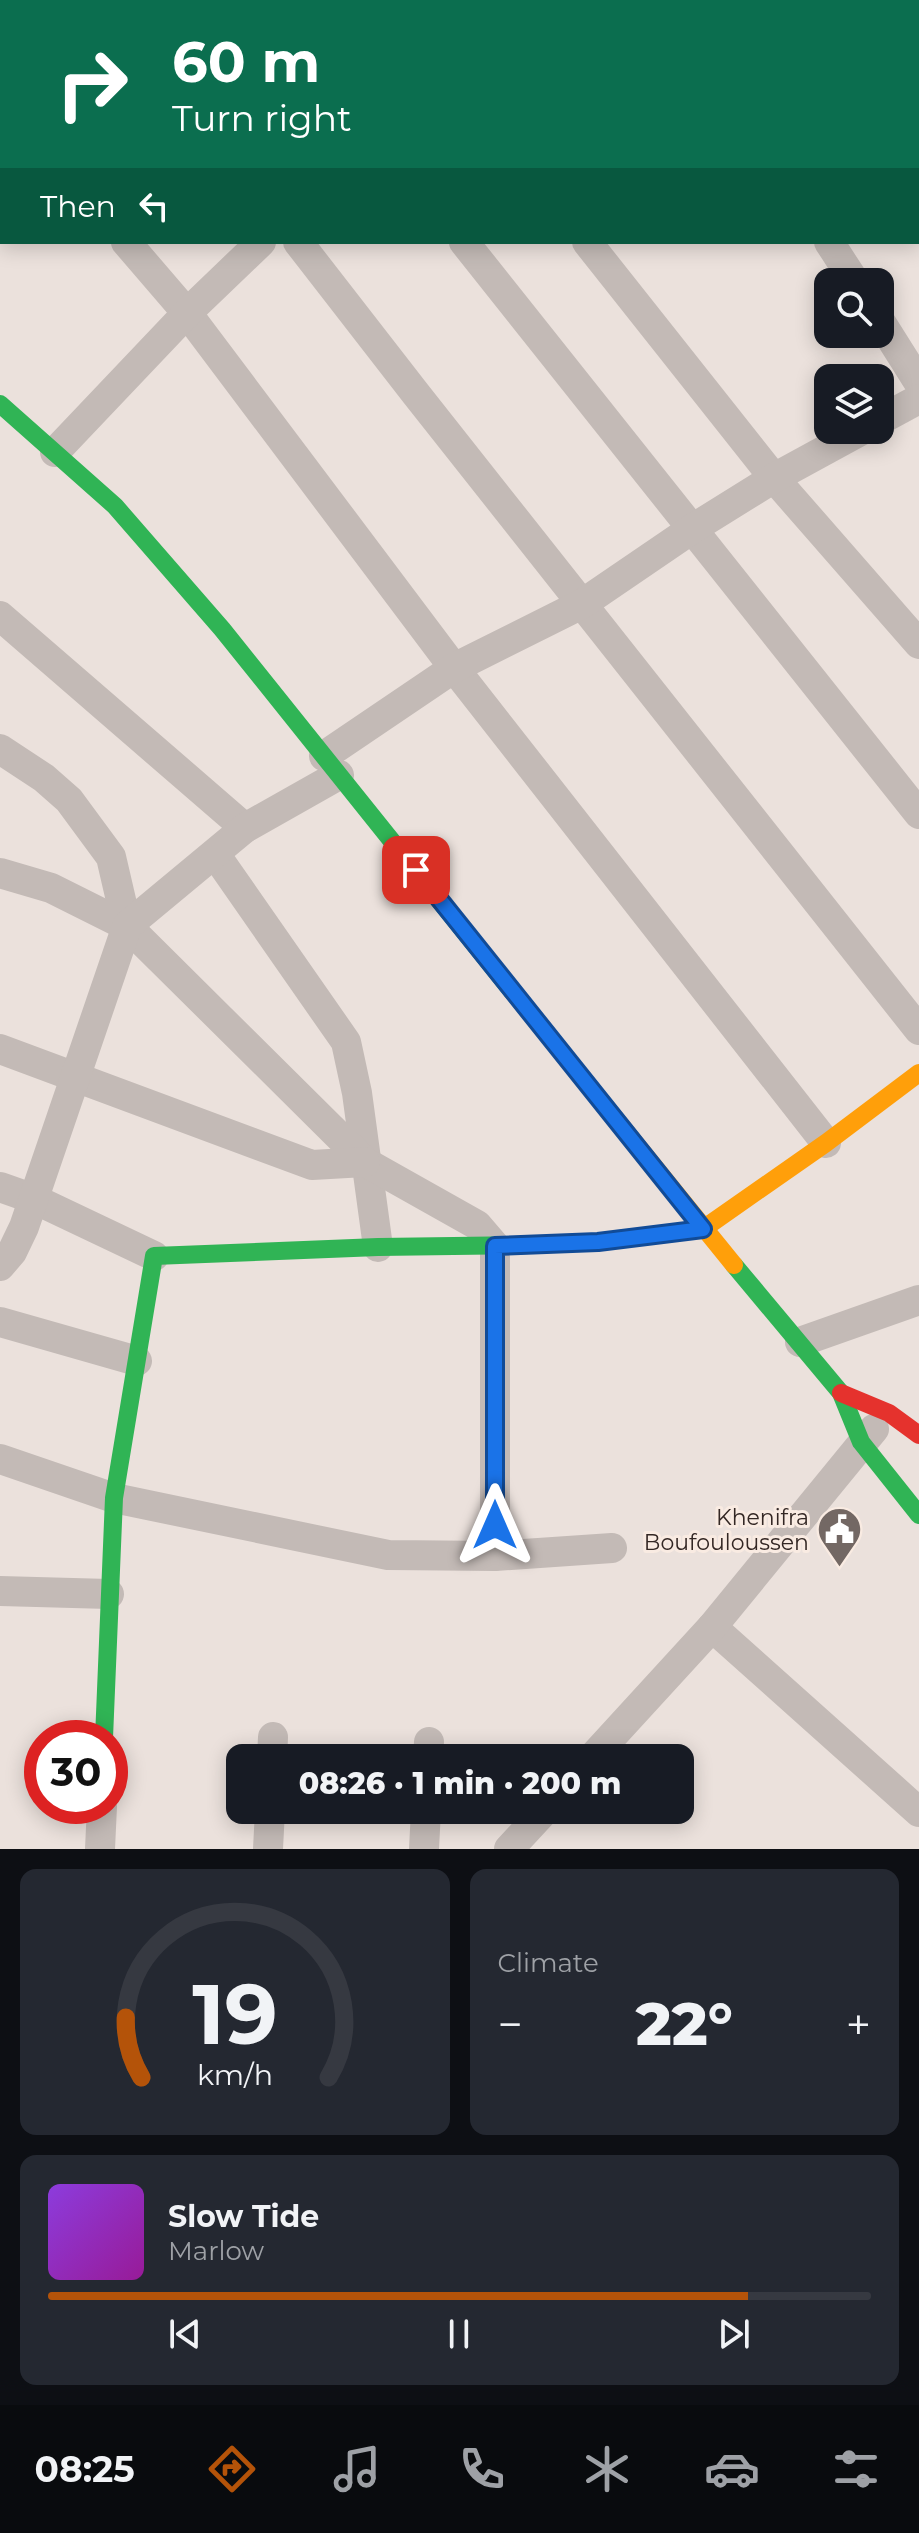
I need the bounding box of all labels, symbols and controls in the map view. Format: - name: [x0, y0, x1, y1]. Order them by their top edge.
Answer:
- text: 60 m: [172, 28, 320, 96]
- icon: right: [40, 32, 144, 136]
- text: Turn right: [172, 96, 352, 140]
- icon: left: [132, 184, 176, 228]
- text: Then: [40, 188, 116, 225]
- map controls: [814, 268, 894, 444]
- button: search: [814, 268, 894, 348]
- button: layers: [814, 364, 894, 444]
- pin: [382, 836, 450, 904]
- icon: arrive: [394, 848, 438, 892]
- position arrow: [453, 1483, 537, 1567]
- place label: Khenifra Boufouloussen: [644, 1504, 809, 1556]
- public building icon: Khenifra Boufouloussen: [816, 1506, 864, 1569]
- speed limit sign: 30: [24, 1720, 128, 1824]
- text: 08:26 · 1 min · 200 m: [299, 1765, 621, 1802]
- text: Climate: [498, 1947, 599, 1979]
- text: 19: [192, 1963, 278, 2065]
- text: 22°: [636, 1987, 733, 2060]
- text: −: [498, 1997, 523, 2051]
- text: +: [846, 1997, 871, 2051]
- text: km/h: [197, 2057, 273, 2092]
- text: Slow Tide: [168, 2198, 319, 2235]
- text: Marlow: [168, 2235, 264, 2267]
- icon: previous: [163, 2312, 207, 2356]
- icon: pause: [437, 2312, 481, 2356]
- icon: next: [712, 2312, 756, 2356]
- icon: directions: [204, 2441, 260, 2497]
- icon: music: [329, 2441, 385, 2497]
- icon: phone: [454, 2441, 510, 2497]
- icon: climate: [579, 2441, 635, 2497]
- icon: car: [704, 2441, 760, 2497]
- icon: filters: [828, 2441, 884, 2497]
- text: 08:25: [34, 2447, 135, 2491]

